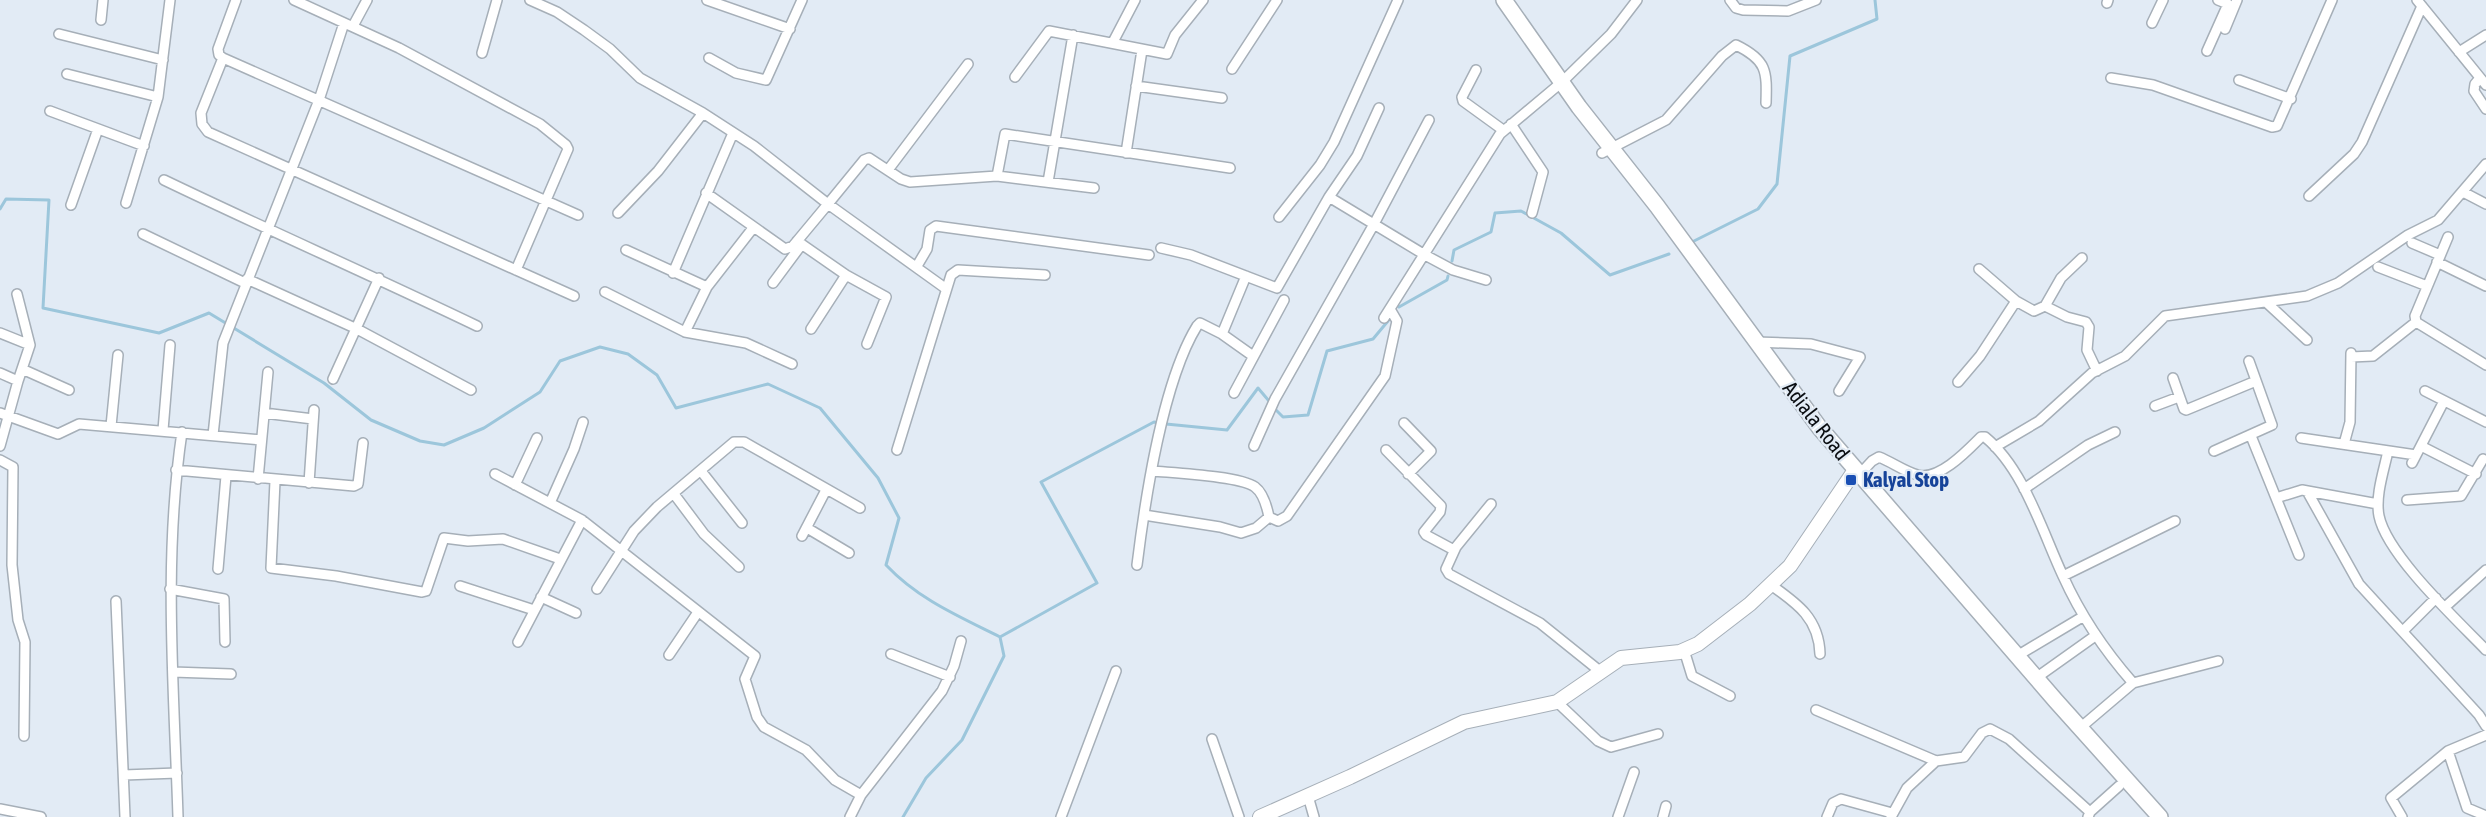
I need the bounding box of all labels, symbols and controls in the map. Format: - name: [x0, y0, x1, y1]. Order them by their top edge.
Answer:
- street label: Adiala Road: [1779, 376, 1855, 464]
- place label: Kalyal Stop: [1863, 467, 1949, 491]
- marker: Kalyal Stop: [1844, 473, 1858, 487]

